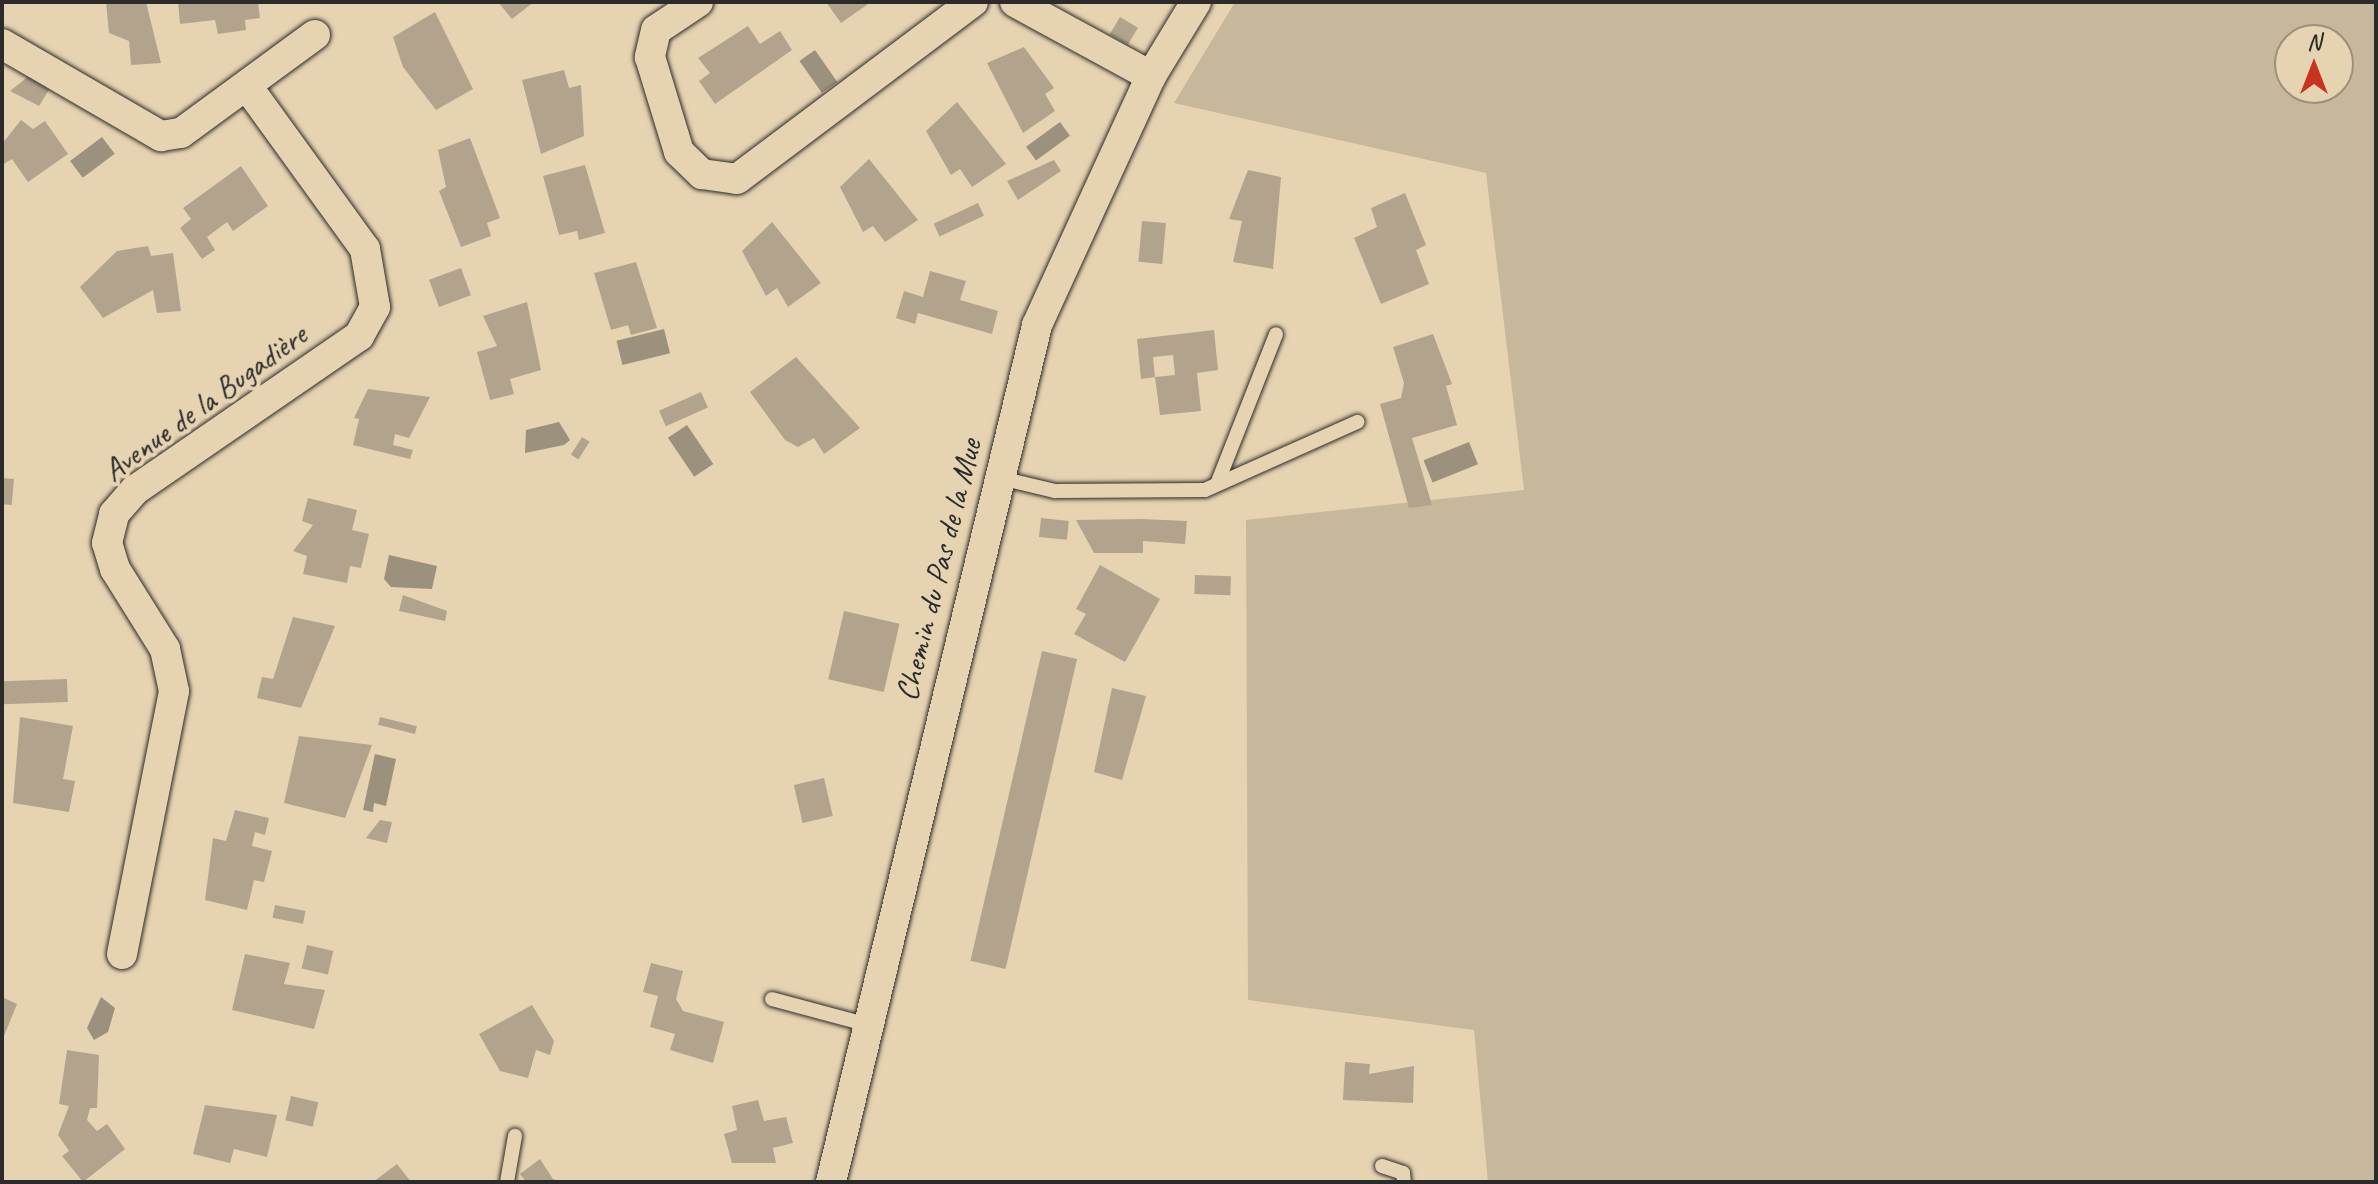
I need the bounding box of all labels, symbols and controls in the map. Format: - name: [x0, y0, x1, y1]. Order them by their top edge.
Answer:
- north arrow: [2274, 24, 2354, 104]
- text: N: [2307, 28, 2321, 56]
- street label: Avenue de la Bugadière: [96, 316, 314, 490]
- street label: Chemin du Pas de la Mue: [888, 435, 990, 705]

